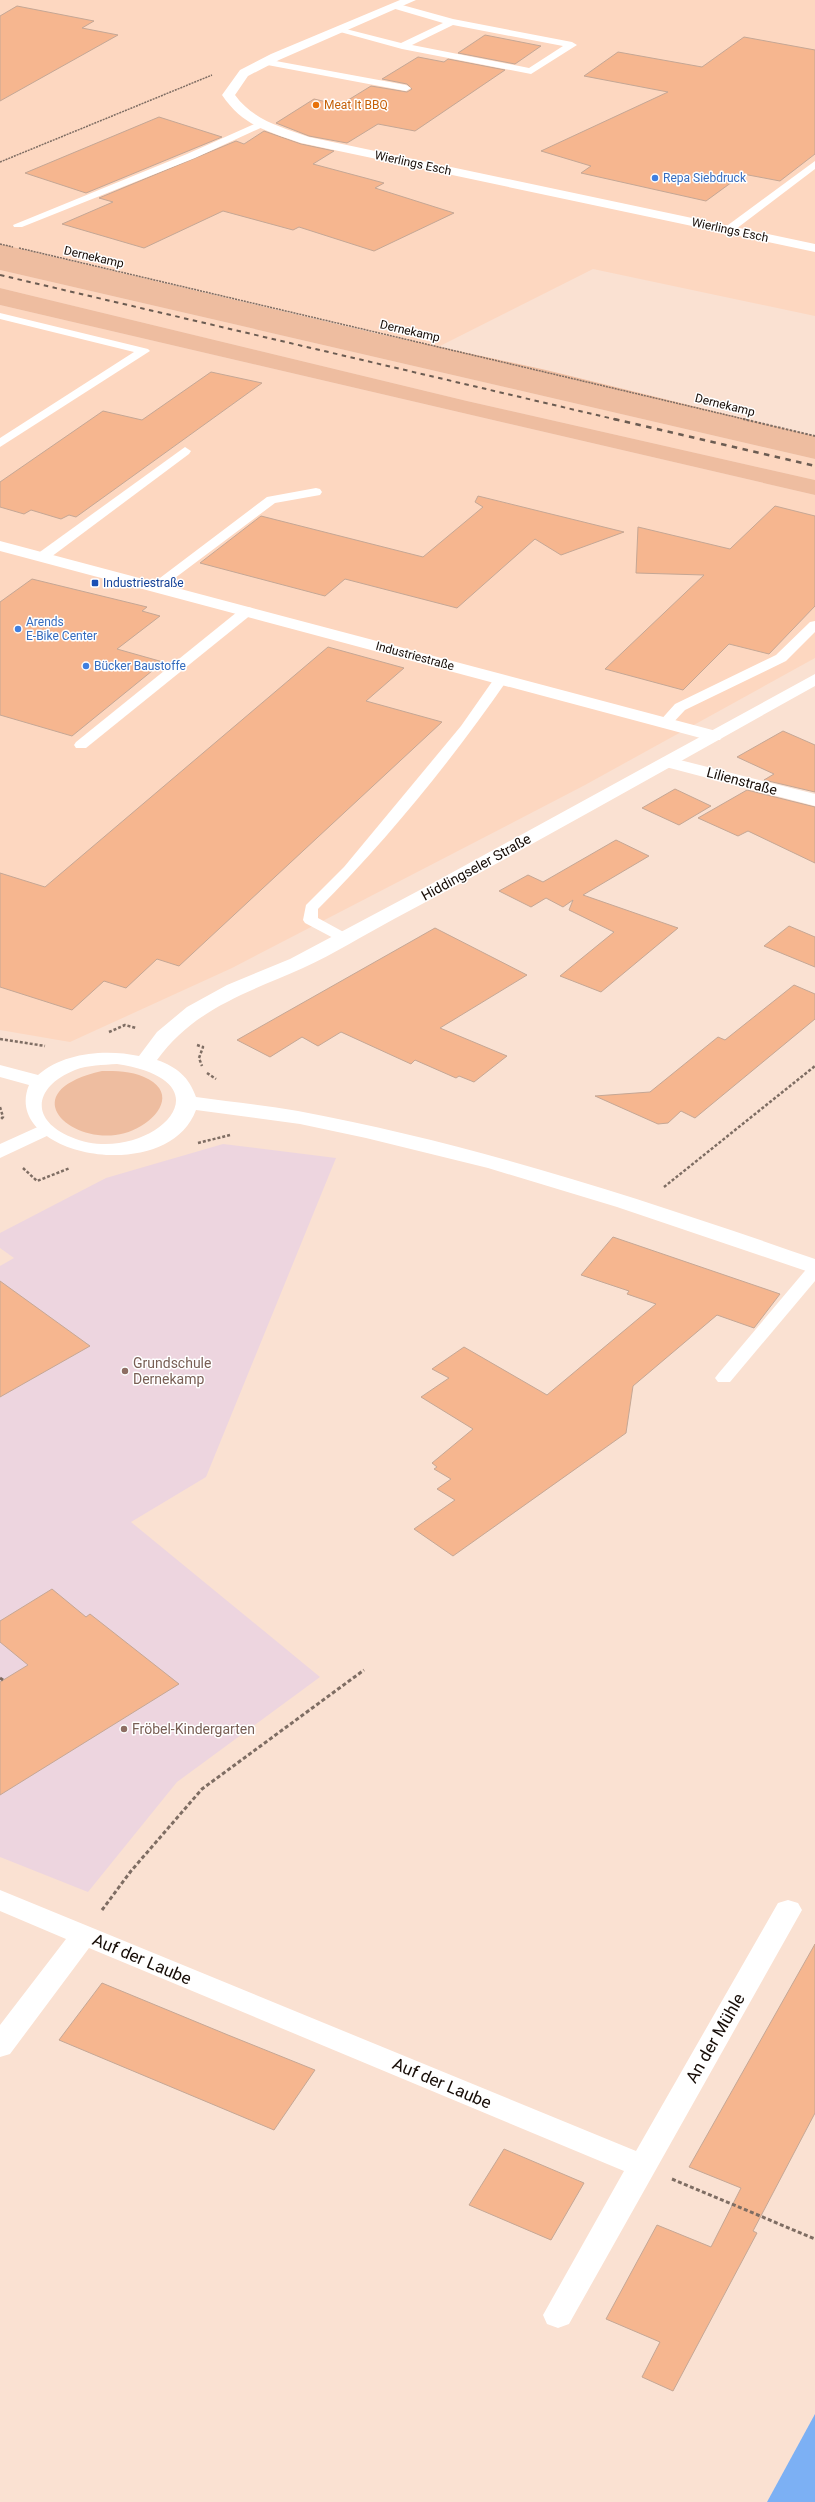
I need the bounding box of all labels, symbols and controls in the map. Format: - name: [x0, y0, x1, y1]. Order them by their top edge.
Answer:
- place label: Meat It BBQ: [324, 98, 388, 112]
- marker: Meat It BBQ: [311, 100, 321, 110]
- street label: Wierlings Esch: [373, 148, 453, 178]
- place label: Repa Siebdruck: [663, 171, 747, 185]
- marker: Repa Siebdruck: [650, 173, 660, 183]
- street label: Wierlings Esch: [690, 215, 770, 245]
- street label: Dernekamp: [63, 243, 126, 271]
- street label: Dernekamp: [379, 317, 442, 345]
- street label: Dernekamp: [694, 391, 757, 419]
- place label: Industriestraße: [103, 576, 184, 590]
- marker: Industriestraße: [90, 578, 100, 588]
- place label: Arends E-Bike Center: [26, 615, 97, 643]
- marker: Arends E-Bike Center: [13, 624, 23, 634]
- street label: Industriestraße: [374, 639, 456, 673]
- place label: Bücker Baustoffe: [94, 659, 186, 673]
- marker: Bücker Baustoffe: [81, 661, 91, 671]
- street label: Lilienstraße: [705, 764, 779, 798]
- street label: Hiddingseler Straße: [419, 830, 533, 904]
- place label: Grundschule Dernekamp: [133, 1355, 211, 1387]
- marker: Grundschule Dernekamp: [120, 1366, 130, 1376]
- place label: Fröbel-Kindergarten: [132, 1721, 255, 1737]
- marker: Fröbel-Kindergarten: [119, 1724, 129, 1734]
- street label: Auf der Laube: [90, 1929, 194, 1989]
- street label: An der Mühle: [681, 1990, 749, 2086]
- street label: Auf der Laube: [390, 2053, 494, 2113]

